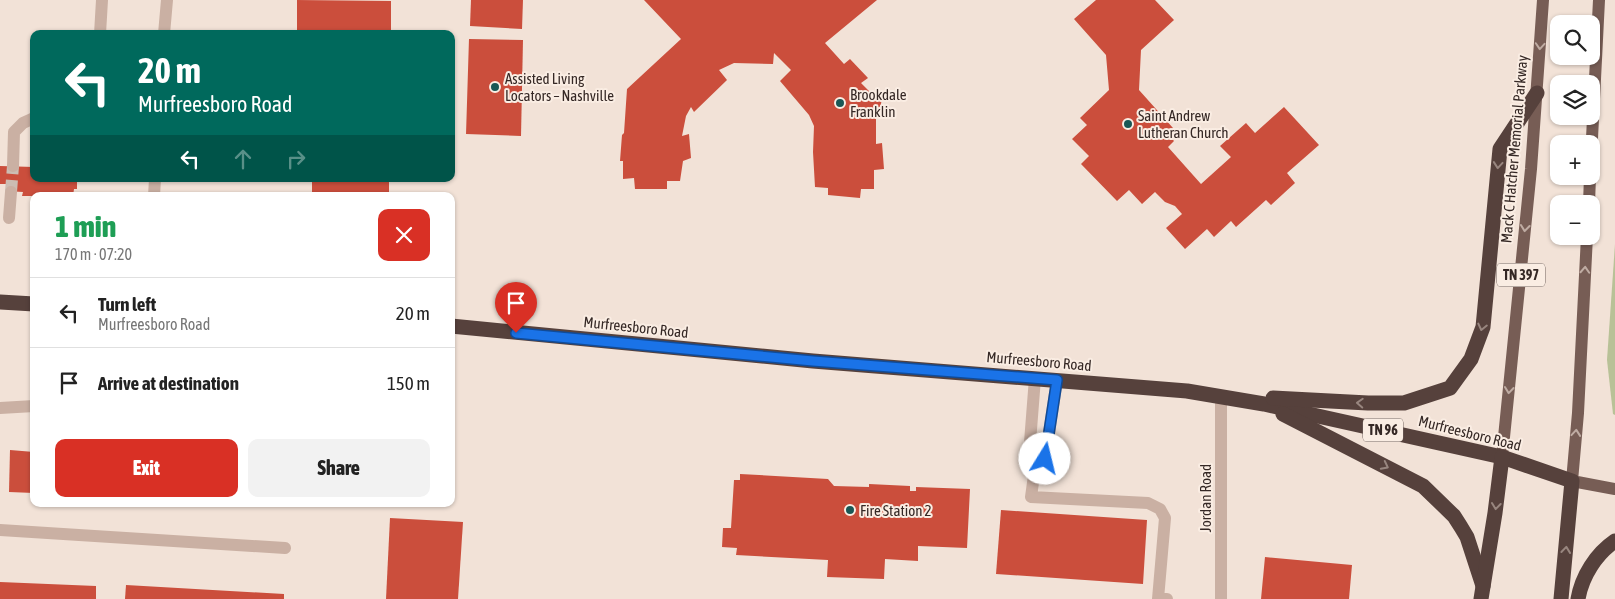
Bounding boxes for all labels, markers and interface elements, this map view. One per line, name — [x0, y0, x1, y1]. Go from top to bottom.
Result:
map controls — [1550, 15, 1600, 245]
button: search — [1550, 15, 1600, 65]
one-way arrow — [1535, 43, 1546, 51]
icon: left — [55, 50, 120, 115]
text: 20 m — [138, 50, 201, 90]
street label: Mack C Hatcher Memorial Parkway — [1497, 54, 1531, 244]
place label: Assisted Living Locators – Nashville — [505, 70, 614, 104]
button: layers — [1550, 75, 1600, 125]
marker: Assisted Living Locators – Nashville — [489, 81, 501, 93]
place label: Brookdale Franklin — [850, 86, 907, 120]
text: Murfreesboro Road — [138, 91, 292, 117]
marker: Brookdale Franklin — [834, 97, 846, 109]
place label: Saint Andrew Lutheran Church — [1138, 107, 1228, 141]
marker: Saint Andrew Lutheran Church — [1122, 118, 1134, 130]
button: + — [1550, 135, 1600, 185]
icon: left — [176, 145, 204, 173]
icon: ahead — [229, 145, 257, 173]
icon: right — [282, 145, 310, 173]
one-way arrow — [1493, 161, 1504, 169]
button: − — [1550, 195, 1600, 245]
text: 1 min — [55, 209, 116, 243]
button: close — [378, 209, 430, 261]
one-way arrow — [1520, 225, 1531, 233]
text: 170 m · 07:20 — [55, 245, 132, 263]
road number: TN 397 — [1497, 264, 1545, 286]
one-way arrow — [1580, 266, 1591, 274]
pin — [495, 282, 537, 333]
icon: arrive — [502, 289, 530, 317]
text: Turn left — [98, 293, 156, 315]
icon: left — [55, 299, 83, 327]
text: 20 m — [396, 302, 430, 324]
street label: Murfreesboro Road — [583, 313, 689, 341]
text: Murfreesboro Road — [98, 315, 210, 333]
one-way arrow — [1477, 322, 1488, 331]
street label: Murfreesboro Road — [986, 348, 1092, 374]
icon: arrive — [55, 369, 83, 397]
text: Arrive at destination — [98, 372, 239, 394]
text: 150 m — [387, 372, 430, 394]
one-way arrow — [1504, 386, 1515, 394]
one-way arrow — [1356, 397, 1364, 408]
street label: Murfreesboro Road — [1417, 412, 1523, 454]
road number: TN 96 — [1363, 418, 1403, 442]
one-way arrow — [1571, 428, 1582, 436]
position arrow — [1018, 432, 1070, 484]
button: Exit — [55, 439, 238, 497]
button: Share — [248, 439, 430, 497]
one-way arrow — [1380, 460, 1389, 470]
street label: Jordan Road — [1197, 464, 1214, 532]
place label: Fire Station 2 — [860, 502, 932, 519]
one-way arrow — [1491, 502, 1502, 510]
marker: Fire Station 2 — [844, 504, 856, 516]
one-way arrow — [1560, 546, 1571, 554]

